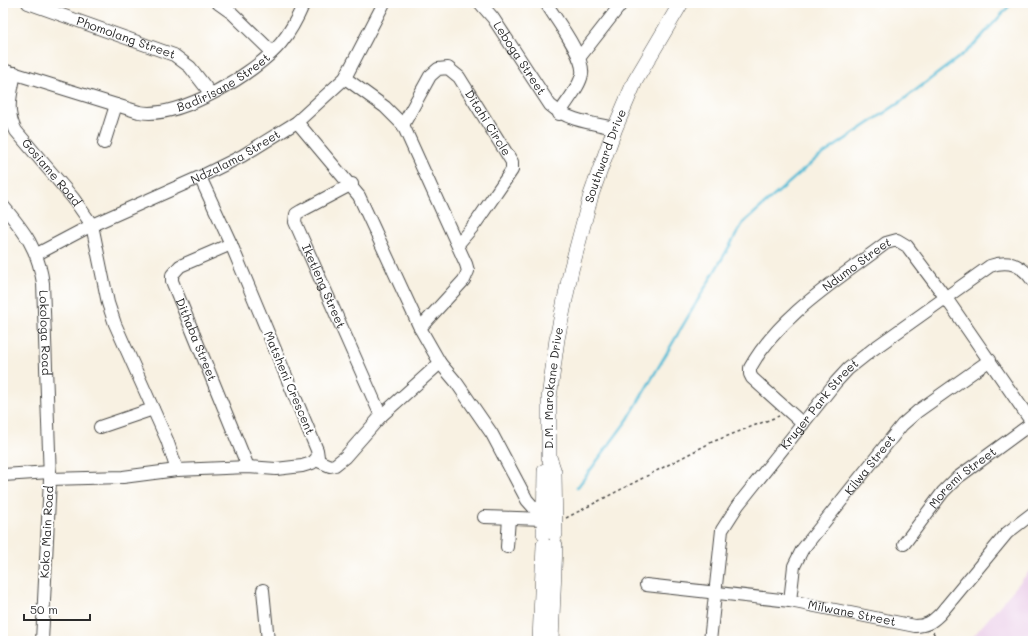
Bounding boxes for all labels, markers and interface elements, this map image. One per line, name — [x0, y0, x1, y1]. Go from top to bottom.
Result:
street label: Phomolang Street — [75, 12, 178, 62]
street label: Leboga Street — [490, 18, 550, 98]
street label: Badirisane Street — [175, 49, 273, 115]
street label: Ditahi Circle — [462, 86, 515, 158]
street label: Southward Drive — [580, 106, 629, 204]
street label: Ndzalama Street — [188, 125, 283, 187]
street label: Gosiame Road — [19, 135, 85, 209]
street label: Ndumo Street — [818, 233, 892, 294]
street label: Iketleng Street — [299, 241, 350, 331]
street label: Lokologa Road — [36, 290, 55, 376]
street label: Dithaba Street — [173, 295, 221, 383]
street label: D.M. Marokane Drive — [540, 326, 566, 449]
street label: Matsheni Crescent — [261, 328, 319, 437]
street label: Kruger Park Street — [776, 355, 861, 452]
street label: Kilwa Street — [840, 431, 898, 498]
street label: Moremi Street — [925, 443, 999, 511]
street label: Koko Main Road — [36, 485, 56, 579]
scale bar — [24, 596, 90, 622]
street label: Milwane Street — [807, 596, 897, 629]
text: 50 m — [30, 601, 58, 617]

